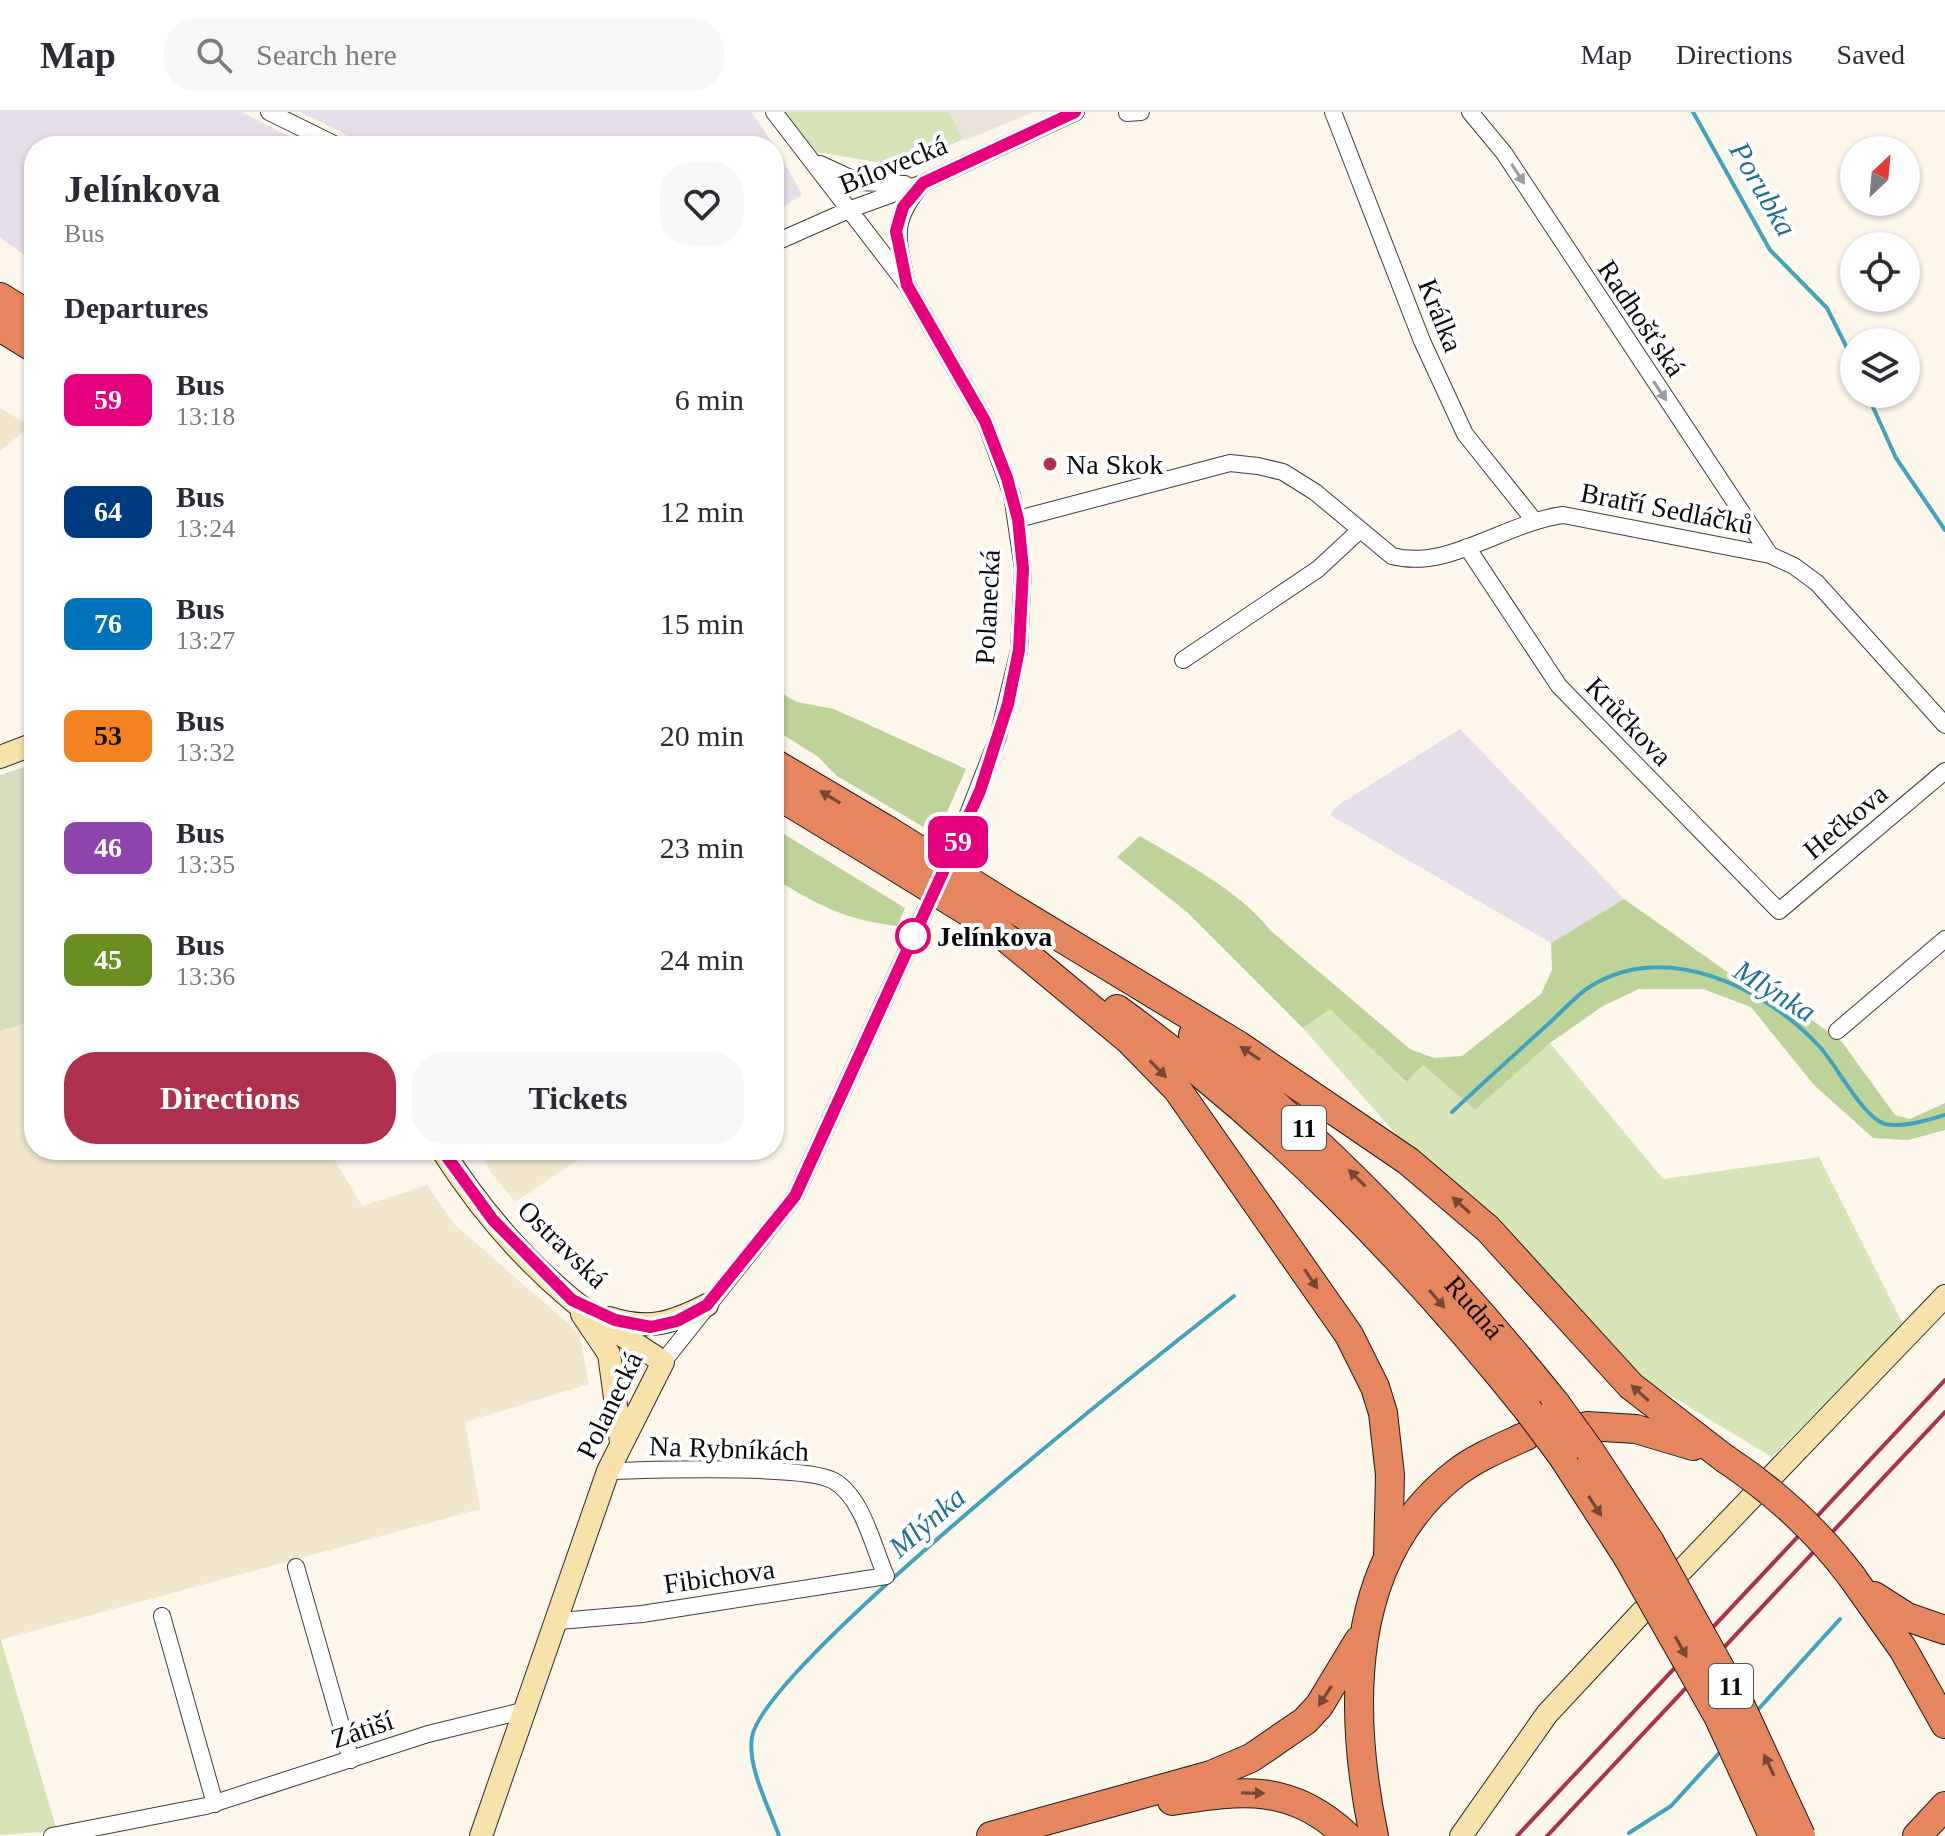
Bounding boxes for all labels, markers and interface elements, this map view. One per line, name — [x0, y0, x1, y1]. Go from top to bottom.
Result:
search box — [164, 19, 724, 91]
icon: search — [192, 33, 236, 77]
text: Map — [40, 34, 116, 76]
text: Search here — [256, 38, 397, 71]
text: Map — [1581, 39, 1632, 70]
text: Directions — [1676, 39, 1793, 70]
text: Saved — [1837, 39, 1905, 70]
street label: Bílovecká — [835, 129, 952, 200]
water label: Porubka — [1723, 135, 1804, 242]
north arrow — [1840, 136, 1920, 216]
map controls — [1840, 136, 1920, 408]
button: heart — [660, 162, 744, 246]
one-way arrow — [1510, 163, 1524, 185]
text: Jelínkova — [64, 168, 220, 210]
text: Bus — [64, 219, 104, 248]
button: locate — [1840, 232, 1920, 312]
street label: Radhošťská — [1591, 254, 1692, 383]
street label: Králka — [1412, 274, 1469, 357]
text: Departures — [64, 291, 208, 324]
button: layers — [1840, 328, 1920, 408]
text: Bus — [176, 368, 224, 401]
one-way arrow — [1652, 381, 1667, 402]
text: 6 min — [675, 383, 744, 416]
text: 59 — [94, 384, 122, 415]
text: 13:18 — [176, 402, 235, 431]
place label: Na Skok — [1066, 449, 1163, 480]
marker: Na Skok — [1041, 455, 1059, 473]
street label: Bratří Sedláčků — [1578, 477, 1756, 540]
text: Bus — [176, 480, 224, 513]
text: 12 min — [660, 495, 744, 528]
text: 64 — [94, 496, 122, 527]
text: 13:24 — [176, 514, 235, 543]
street label: Polanecká — [969, 548, 1006, 665]
text: Bus — [176, 592, 224, 625]
text: 15 min — [660, 607, 744, 640]
text: 76 — [94, 608, 122, 639]
text: 13:27 — [176, 626, 235, 655]
street label: Krůčkova — [1579, 671, 1679, 772]
text: Bus — [176, 704, 224, 737]
text: 20 min — [660, 719, 744, 752]
text: 53 — [94, 720, 122, 751]
text: 13:32 — [176, 738, 235, 767]
street label: Hečkova — [1797, 777, 1894, 865]
one-way arrow — [819, 790, 841, 804]
text: Bus — [176, 816, 224, 849]
line badge: 59 — [922, 816, 994, 868]
text: 59 — [944, 826, 972, 857]
text: 23 min — [660, 831, 744, 864]
text: 46 — [94, 832, 122, 863]
text: 13:35 — [176, 850, 235, 879]
marker: Jelínkova — [896, 919, 930, 953]
place label: Jelínkova — [937, 921, 1052, 952]
text: Bus — [176, 928, 224, 961]
text: 24 min — [660, 943, 744, 976]
text: 45 — [94, 944, 122, 975]
water label: Mlýnka — [1728, 952, 1822, 1028]
text: 13:36 — [176, 962, 235, 991]
one-way arrow — [1240, 1046, 1261, 1061]
button: Directions — [64, 1052, 396, 1144]
button: Tickets — [412, 1052, 744, 1144]
one-way arrow — [1149, 1059, 1167, 1078]
road number: 11 — [1282, 1106, 1326, 1150]
one-way arrow — [1348, 1169, 1367, 1187]
street label: Ostravská — [512, 1194, 614, 1295]
one-way arrow — [1452, 1196, 1471, 1214]
one-way arrow — [1303, 1268, 1318, 1290]
street label: Rudná — [1439, 1269, 1510, 1345]
one-way arrow — [1428, 1289, 1445, 1309]
street label: Polanecká — [570, 1346, 649, 1464]
one-way arrow — [1631, 1385, 1651, 1402]
street label: Na Rybníkách — [649, 1430, 809, 1467]
water label: Mlýnka — [881, 1480, 971, 1564]
one-way arrow — [1588, 1495, 1602, 1517]
street label: Fibichova — [661, 1553, 777, 1600]
one-way arrow — [1674, 1636, 1688, 1659]
road number: 11 — [1709, 1664, 1753, 1708]
one-way arrow — [1317, 1686, 1332, 1707]
street label: Zátiší — [327, 1704, 398, 1755]
one-way arrow — [1762, 1753, 1775, 1777]
one-way arrow — [1241, 1787, 1266, 1799]

